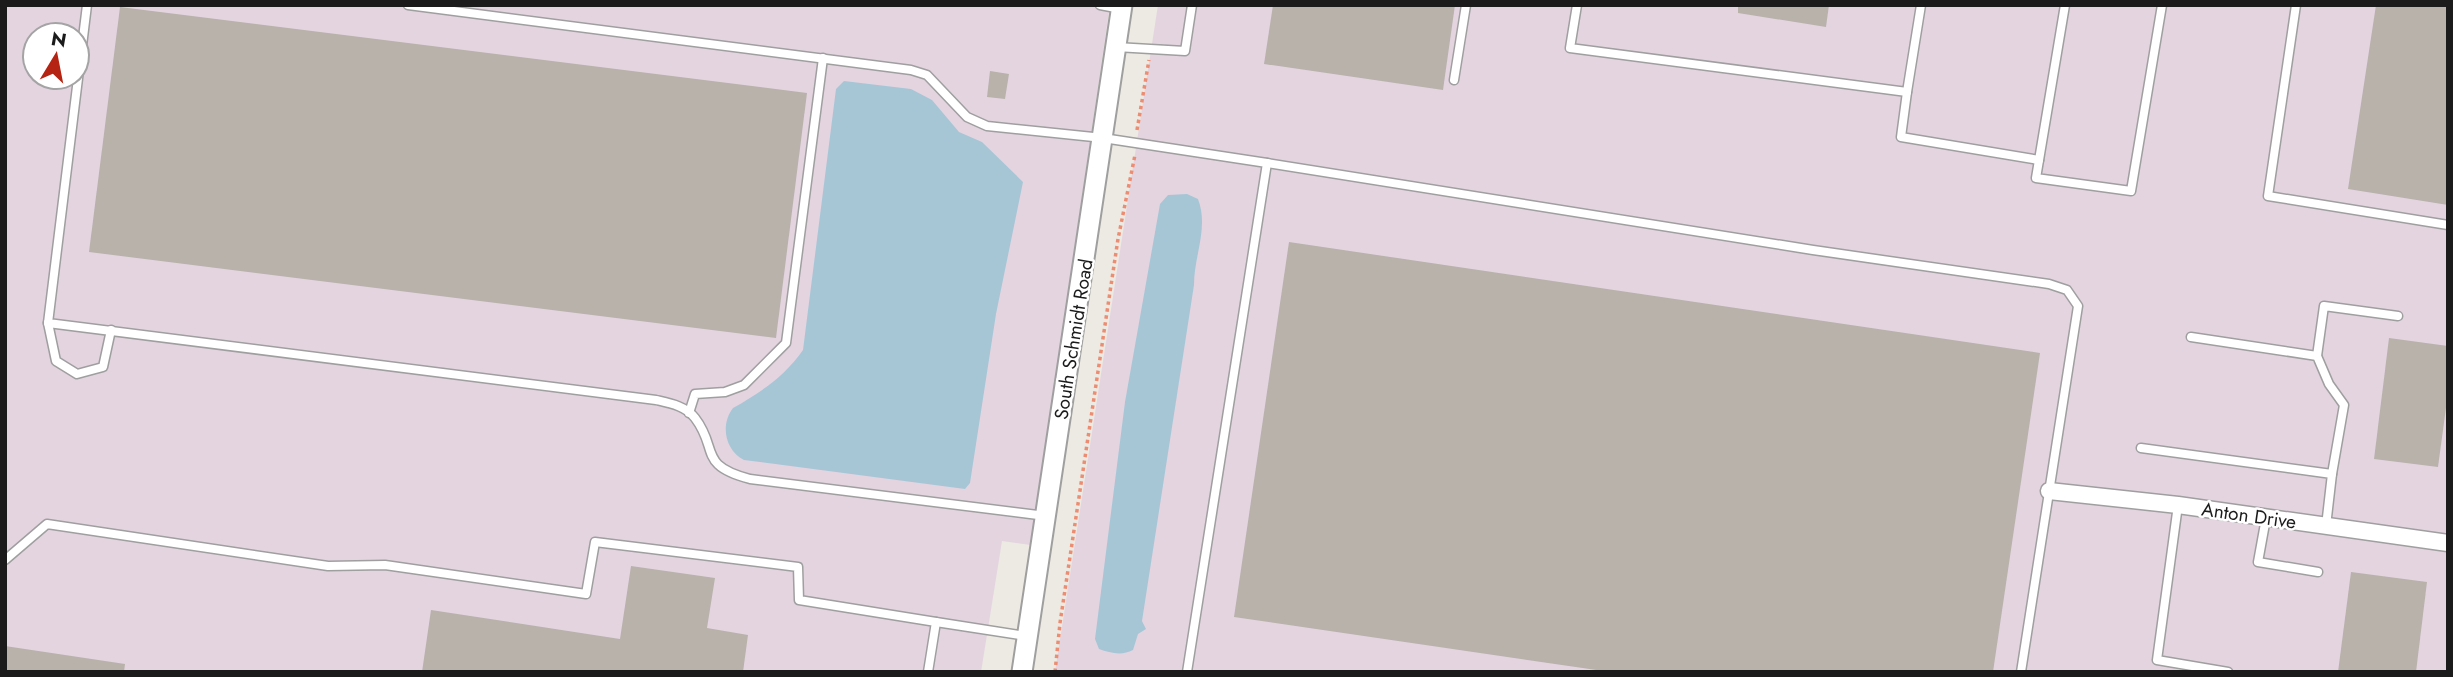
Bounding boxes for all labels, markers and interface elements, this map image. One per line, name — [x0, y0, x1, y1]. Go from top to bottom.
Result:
north arrow — [21, 21, 91, 91]
text: N — [49, 25, 69, 54]
street label: South Schmidt Road — [1047, 257, 1100, 421]
street label: Anton Drive — [2200, 495, 2298, 536]

